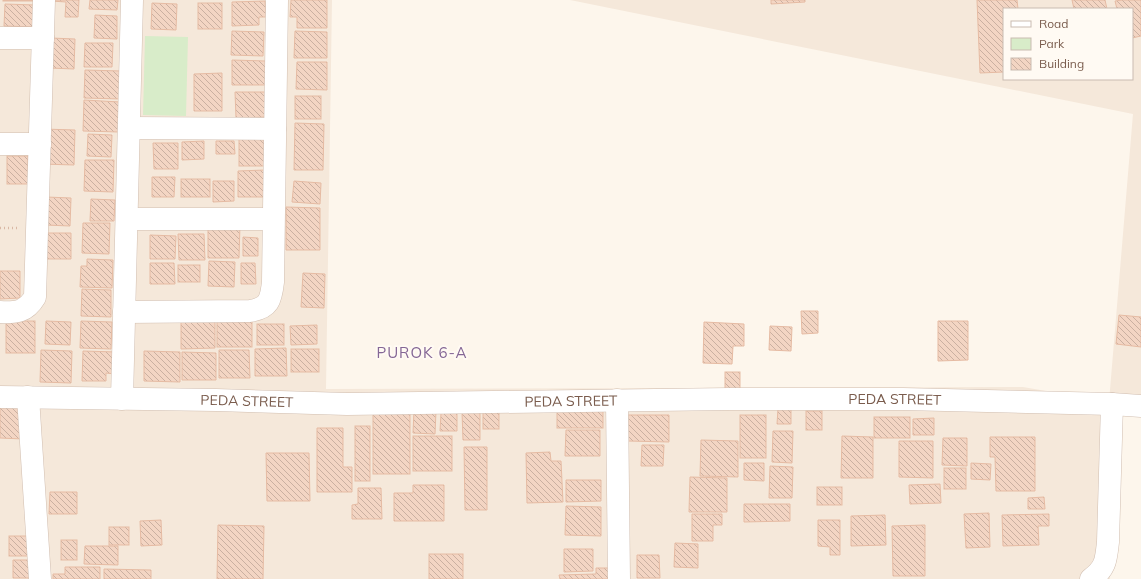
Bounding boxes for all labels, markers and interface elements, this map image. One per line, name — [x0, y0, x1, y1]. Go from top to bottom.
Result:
legend — [1003, 8, 1133, 80]
text: Road — [1039, 16, 1068, 31]
text: Park — [1039, 36, 1065, 51]
text: Building — [1039, 56, 1084, 71]
district label: PUROK 6-A — [376, 343, 468, 362]
street label: PEDA STREET — [848, 390, 942, 409]
street label: PEDA STREET — [200, 391, 294, 411]
street label: PEDA STREET — [524, 391, 618, 411]

